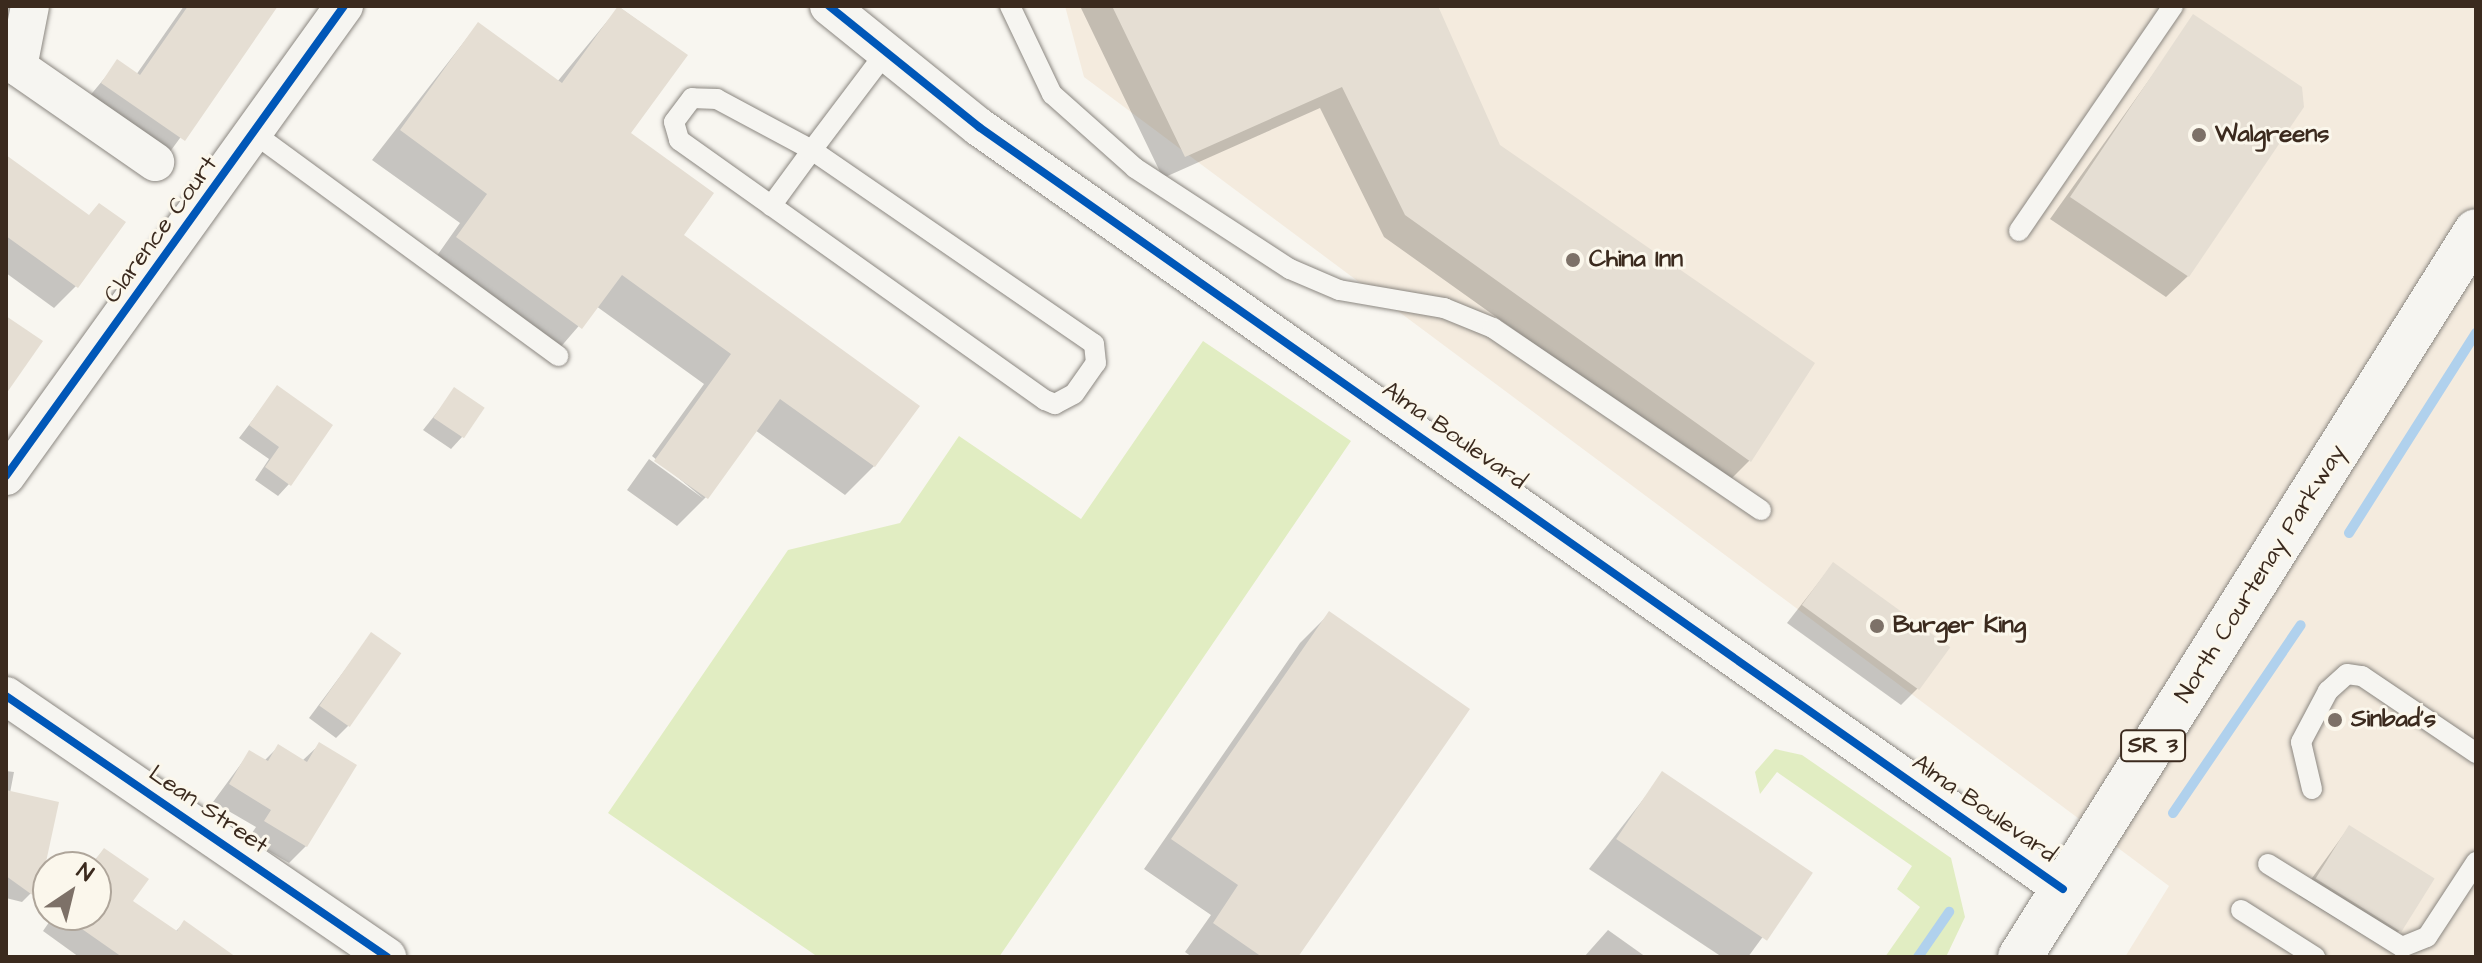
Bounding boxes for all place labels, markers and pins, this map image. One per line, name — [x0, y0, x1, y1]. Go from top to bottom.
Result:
place label: Walgreens — [2215, 121, 2329, 149]
marker: Walgreens — [2190, 126, 2208, 144]
place label: China Inn — [1589, 246, 1683, 274]
marker: China Inn — [1564, 251, 1582, 269]
place label: Burger King — [1893, 612, 2026, 640]
marker: Burger King — [1868, 617, 1886, 635]
place label: Sinbad's — [2351, 706, 2436, 734]
marker: Sinbad's — [2326, 711, 2344, 729]

